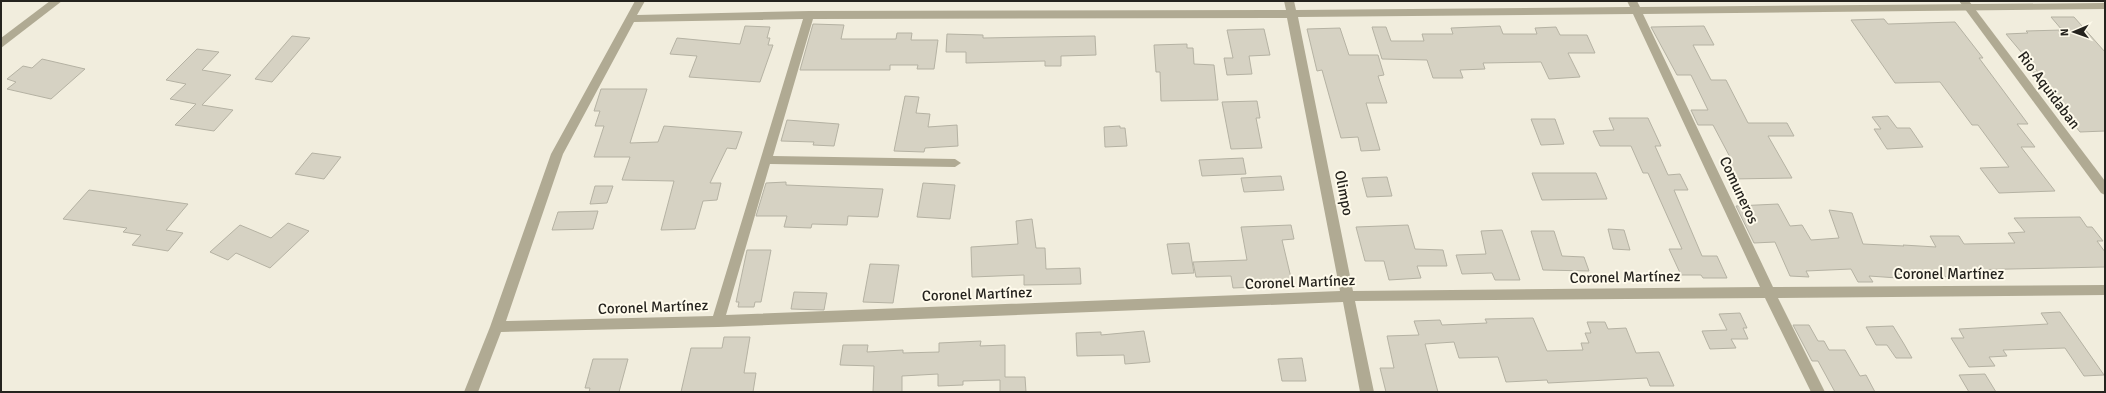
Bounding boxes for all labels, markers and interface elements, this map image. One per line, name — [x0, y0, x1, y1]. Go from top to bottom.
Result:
north arrow — [2054, 12, 2094, 52]
text: N — [2058, 28, 2071, 36]
street label: Rio Aquidaban — [2014, 48, 2084, 132]
street label: Comuneros — [1716, 153, 1763, 227]
street label: Olimpo — [1331, 169, 1357, 217]
street label: Coronel Martínez — [1894, 265, 2005, 283]
street label: Coronel Martínez — [1570, 267, 1681, 287]
street label: Coronel Martínez — [1244, 271, 1356, 293]
street label: Coronel Martínez — [921, 283, 1033, 305]
street label: Coronel Martínez — [597, 296, 709, 318]

